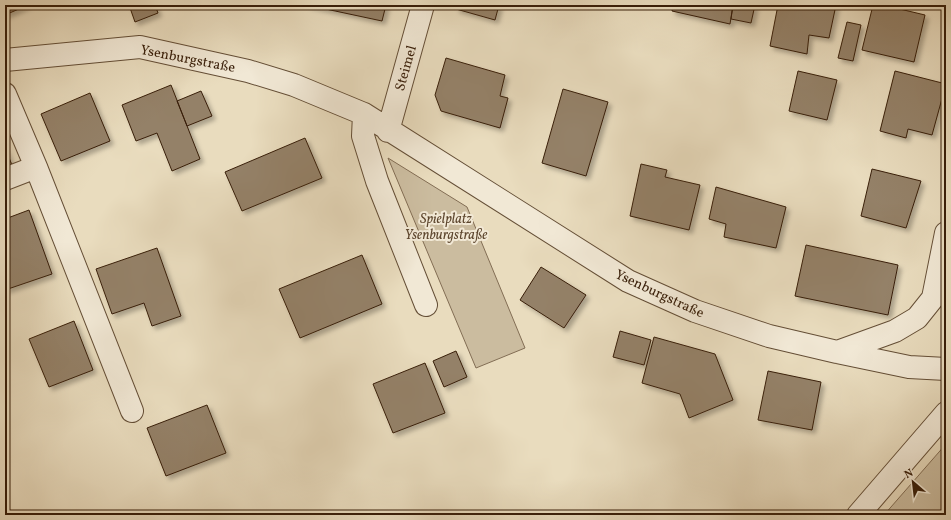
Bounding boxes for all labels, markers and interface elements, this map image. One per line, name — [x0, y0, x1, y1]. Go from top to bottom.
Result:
street label: Ysenburgstraße — [139, 41, 237, 78]
street label: Steimel — [391, 43, 422, 93]
park label: Spielplatz Ysenburgstraße — [405, 210, 487, 245]
street label: Ysenburgstraße — [612, 265, 707, 323]
north arrow — [893, 462, 933, 502]
text: N — [902, 466, 916, 483]

